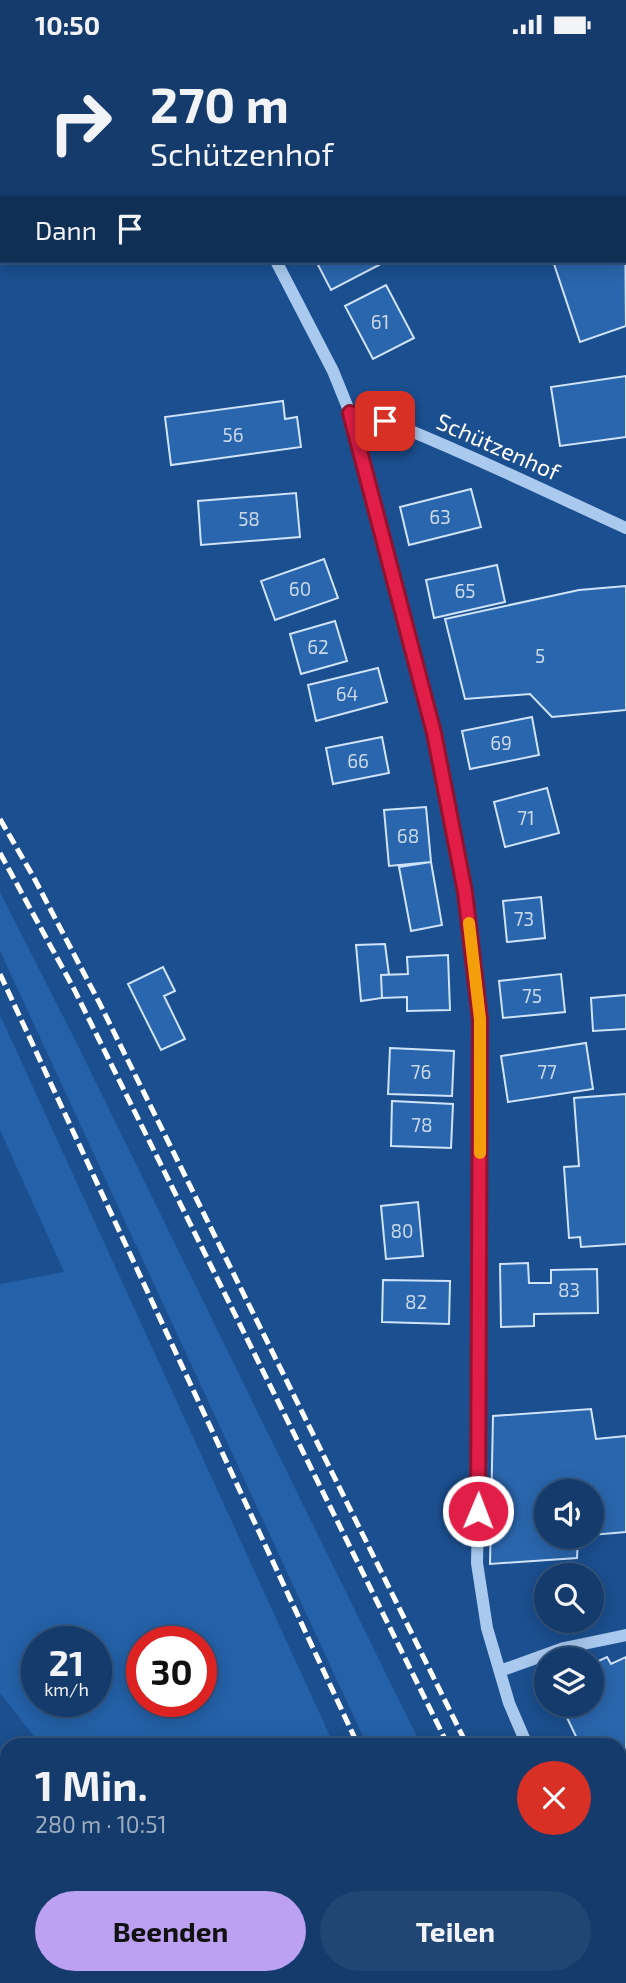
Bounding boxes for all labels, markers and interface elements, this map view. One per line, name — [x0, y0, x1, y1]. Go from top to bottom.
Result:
text: 10:50 — [35, 9, 100, 40]
text: 270 m — [150, 74, 289, 133]
icon: right — [35, 77, 126, 168]
text: Schützenhof — [150, 134, 334, 172]
icon: arrive — [111, 210, 149, 248]
text: Dann — [35, 214, 97, 245]
house number: 61 — [371, 310, 389, 333]
pin — [355, 391, 415, 451]
icon: arrive — [366, 402, 404, 440]
street label: Schützenhof — [432, 406, 566, 486]
house number: 56 — [222, 423, 244, 446]
house number: 63 — [429, 505, 451, 528]
house number: 58 — [238, 507, 260, 530]
house number: 60 — [289, 577, 311, 600]
house number: 65 — [454, 579, 476, 602]
house number: 62 — [307, 635, 329, 658]
house number: 5 — [535, 644, 545, 667]
house number: 64 — [336, 682, 358, 705]
house number: 69 — [490, 731, 512, 754]
house number: 66 — [347, 749, 369, 772]
house number: 71 — [517, 806, 535, 829]
house number: 68 — [397, 824, 419, 847]
house number: 73 — [514, 907, 534, 930]
house number: 75 — [522, 984, 542, 1007]
house number: 76 — [411, 1060, 431, 1083]
house number: 77 — [537, 1060, 557, 1083]
house number: 78 — [411, 1113, 433, 1136]
house number: 80 — [391, 1219, 414, 1242]
house number: 83 — [558, 1278, 580, 1301]
house number: 82 — [405, 1290, 427, 1313]
position arrow — [441, 1474, 515, 1548]
map controls — [534, 1479, 604, 1717]
button: sound — [534, 1479, 604, 1549]
button: search — [534, 1563, 604, 1633]
speed limit sign: 30 — [126, 1626, 217, 1717]
text: 21 — [49, 1641, 84, 1683]
button: layers — [534, 1647, 604, 1717]
text: km/h — [44, 1678, 89, 1700]
text: 1 Min. — [35, 1759, 148, 1809]
button: close — [517, 1761, 591, 1835]
text: 280 m · 10:51 — [35, 1810, 167, 1838]
button: Beenden — [35, 1891, 306, 1971]
button: Teilen — [320, 1891, 591, 1971]

